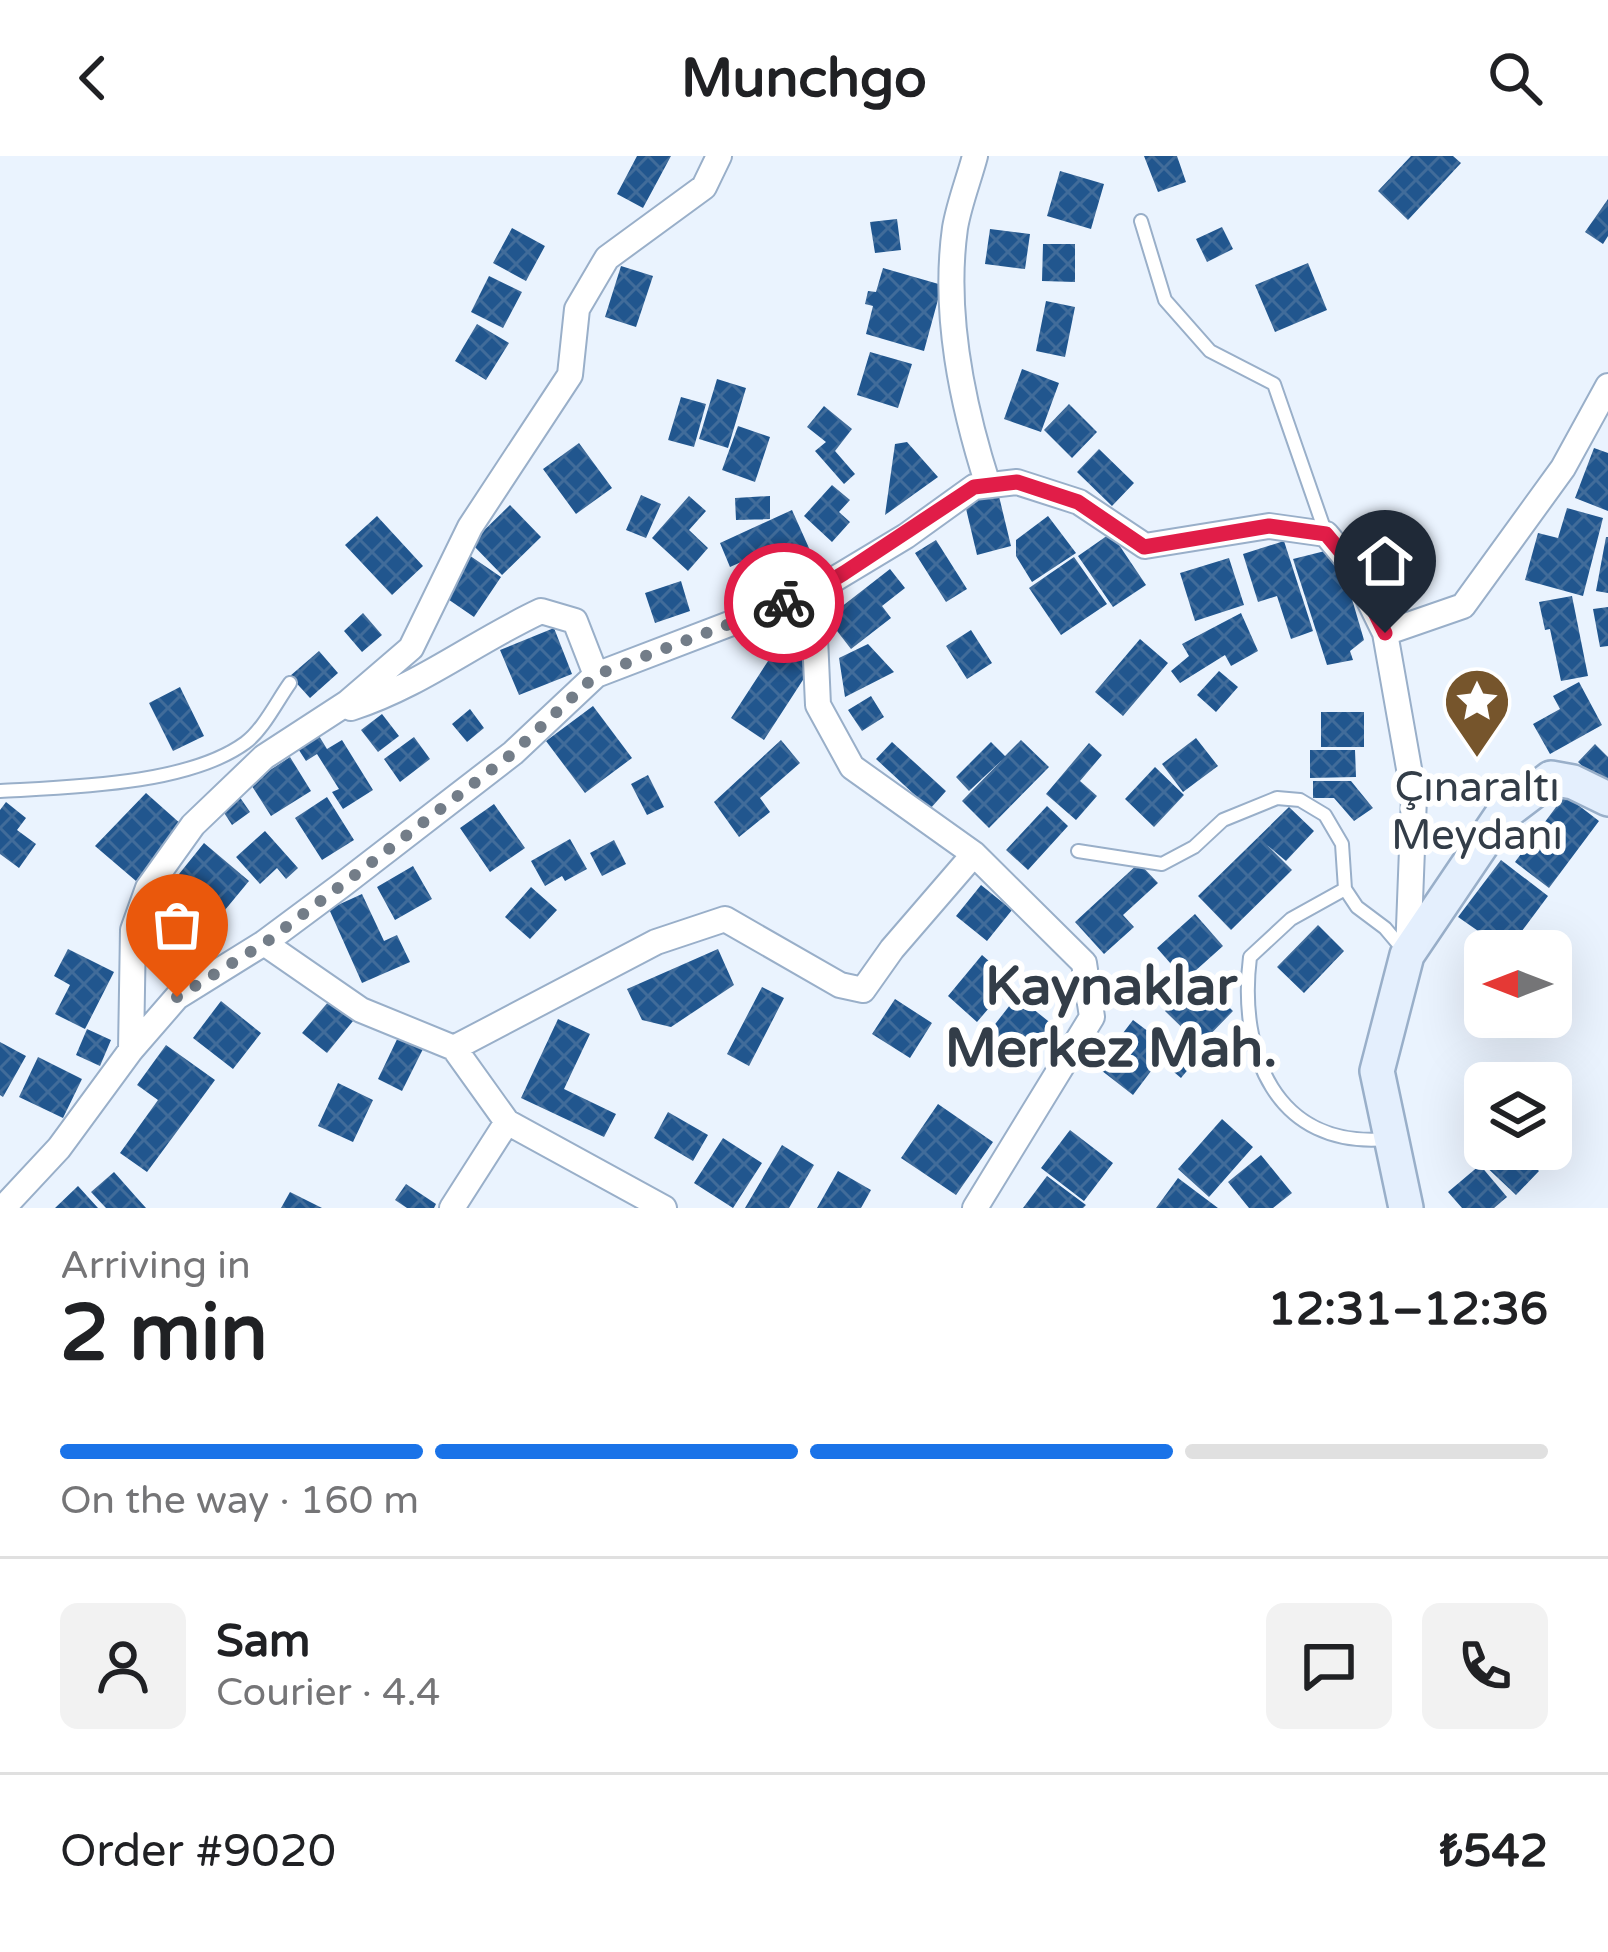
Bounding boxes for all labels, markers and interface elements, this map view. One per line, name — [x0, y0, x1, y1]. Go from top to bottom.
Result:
icon: back — [60, 45, 126, 111]
icon: search — [1482, 45, 1548, 111]
text: Munchgo — [681, 46, 927, 111]
pin — [1334, 510, 1436, 633]
icon: home — [1352, 528, 1418, 594]
courier — [724, 543, 844, 663]
icon: bike — [751, 570, 817, 636]
place icon: Çınaraltı Meydanı — [1442, 666, 1512, 760]
place label: Çınaraltı Meydanı — [1391, 762, 1563, 861]
pin — [126, 874, 228, 997]
icon: bag — [144, 892, 210, 958]
north arrow — [1464, 930, 1572, 1038]
map controls — [1464, 930, 1572, 1170]
district label: Kaynaklar Merkez Mah. — [945, 954, 1277, 1081]
button: layers — [1464, 1062, 1572, 1170]
text: Arriving in — [60, 1242, 251, 1289]
text: 12:31–12:36 — [1268, 1283, 1548, 1337]
text: 2 min — [60, 1287, 268, 1381]
text: On the way · 160 m — [60, 1477, 419, 1524]
button: person — [60, 1603, 186, 1729]
button: chat — [1266, 1603, 1392, 1729]
button: phone — [1422, 1603, 1548, 1729]
text: Sam — [216, 1615, 310, 1669]
text: Courier · 4.4 — [216, 1669, 440, 1716]
text: Order #9020 — [60, 1825, 336, 1879]
text: ₺542 — [1439, 1825, 1548, 1879]

